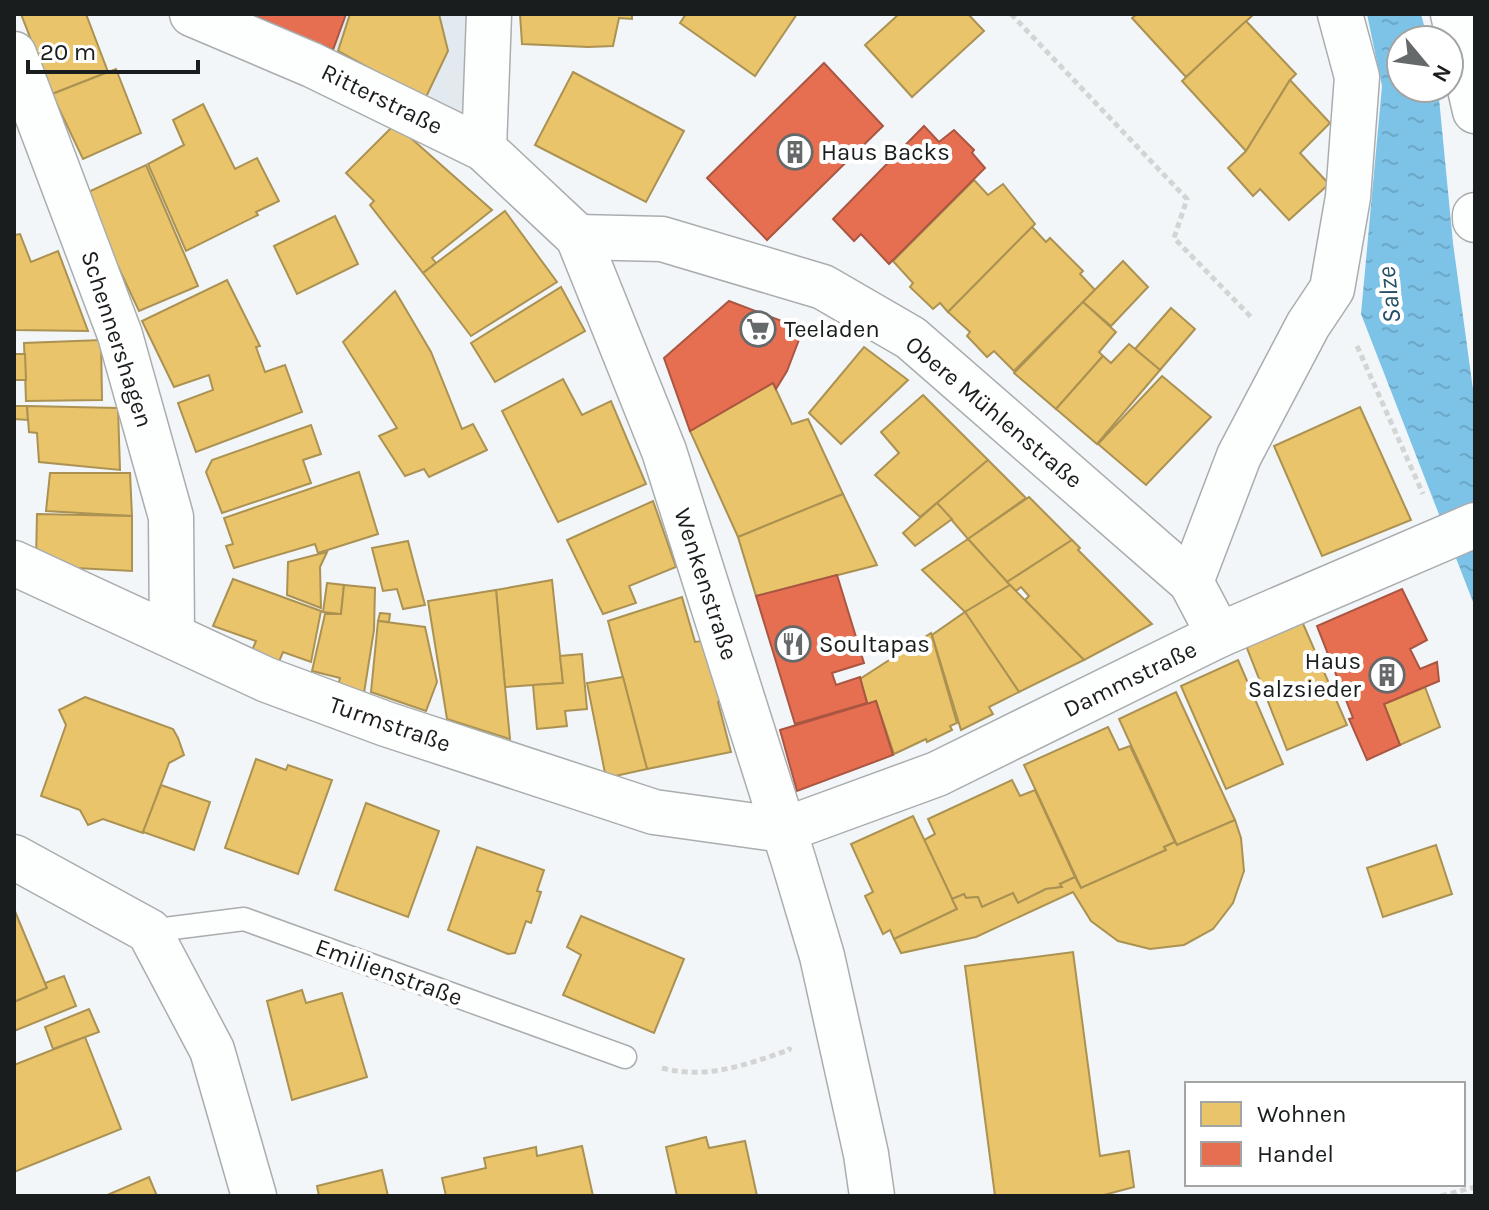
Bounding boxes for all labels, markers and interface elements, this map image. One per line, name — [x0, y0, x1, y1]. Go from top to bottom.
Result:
scale bar — [28, 24, 198, 74]
north arrow — [1385, 24, 1465, 104]
text: 20 m — [40, 38, 96, 66]
street label: Ritterstraße — [317, 58, 447, 140]
text: N — [1426, 60, 1457, 86]
building icon: Haus Backs — [776, 133, 814, 171]
place label: Haus Backs — [821, 138, 950, 166]
street label: Schennershagen — [75, 247, 159, 431]
water label: Salze — [1371, 265, 1407, 325]
supermarket icon: Teeladen — [739, 310, 777, 348]
place label: Teeladen — [784, 315, 880, 343]
street label: Obere Mühlenstraße — [900, 330, 1088, 494]
street label: Wenkenstraße — [668, 504, 744, 664]
restaurant icon: Soultapas — [774, 625, 812, 663]
place label: Soultapas — [819, 630, 930, 658]
street label: Dammstraße — [1059, 635, 1201, 723]
place label: Haus Salzsieder — [1248, 647, 1361, 703]
building icon: Haus Salzsieder — [1368, 656, 1406, 694]
street label: Turmstraße — [326, 690, 454, 758]
street label: Emilienstraße — [312, 932, 466, 1012]
legend — [1185, 1082, 1465, 1186]
text: Wohnen — [1257, 1100, 1347, 1128]
text: Handel — [1257, 1140, 1334, 1168]

